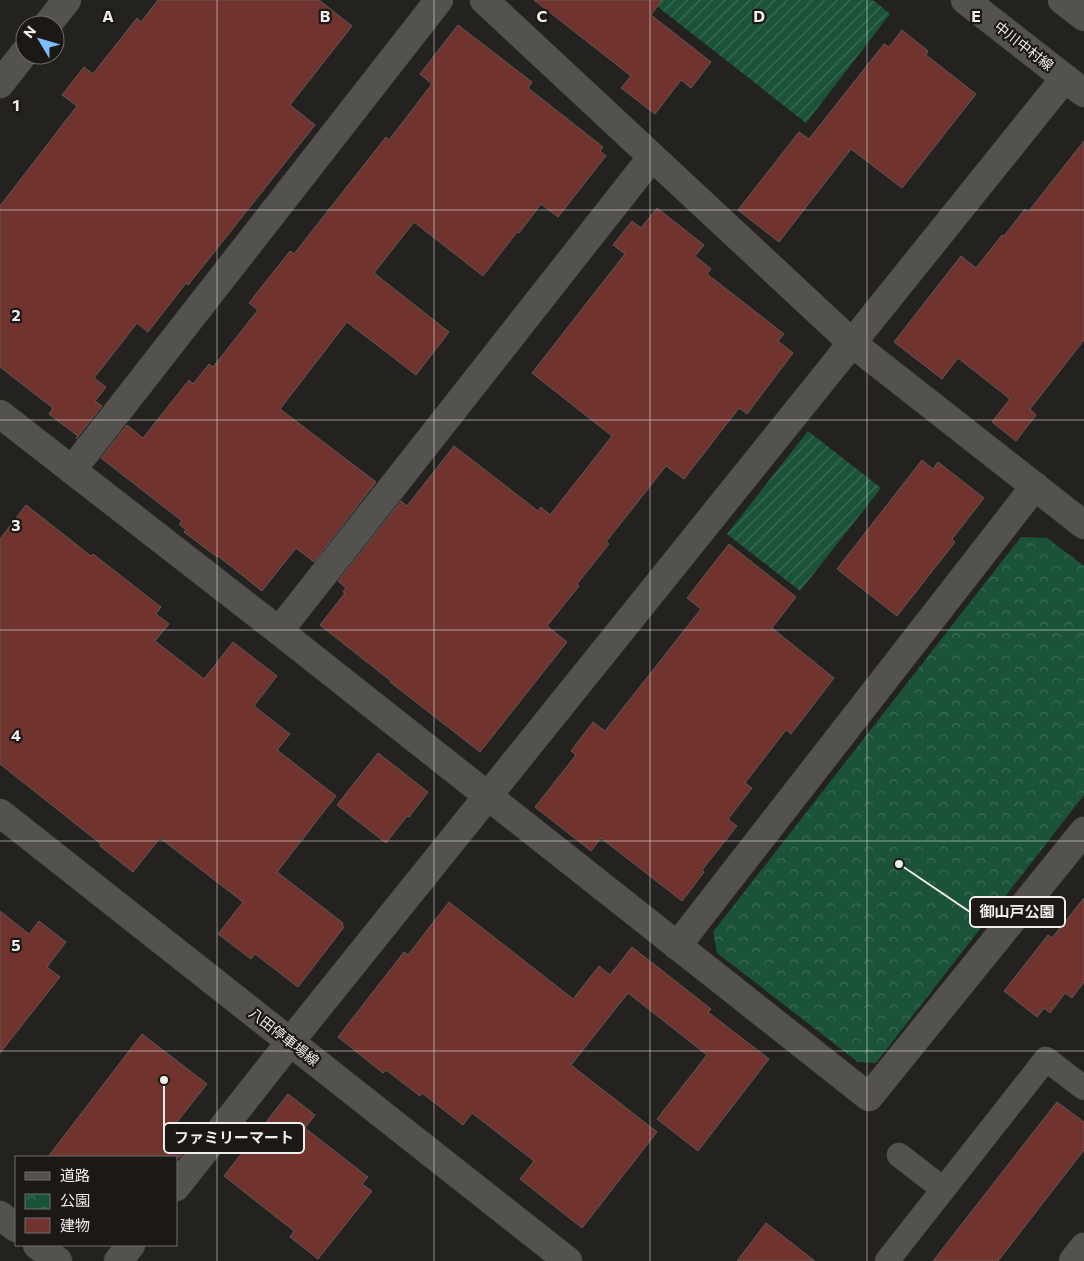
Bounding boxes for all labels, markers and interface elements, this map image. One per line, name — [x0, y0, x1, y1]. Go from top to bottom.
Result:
text: A — [102, 6, 114, 25]
text: B — [320, 6, 331, 25]
text: C — [537, 6, 548, 25]
text: D — [753, 6, 765, 25]
text: E — [971, 6, 981, 25]
north arrow — [15, 15, 65, 65]
street label: 中川中村線 — [991, 17, 1057, 74]
text: N — [19, 22, 39, 41]
text: 1 — [12, 95, 20, 114]
text: 2 — [11, 305, 21, 324]
text: 3 — [11, 515, 21, 534]
text: 4 — [11, 725, 21, 744]
callout: 御山戸公園 — [970, 897, 1065, 927]
text: 御山戸公園 — [979, 902, 1055, 920]
text: 5 — [11, 935, 21, 954]
street label: 八田停車場線 — [246, 1004, 323, 1069]
callout: ファミリーマート — [164, 1123, 304, 1153]
text: ファミリーマート — [174, 1128, 294, 1146]
legend — [15, 1156, 178, 1246]
text: 道路 — [60, 1166, 90, 1184]
text: 公園 — [60, 1191, 90, 1209]
text: 建物 — [60, 1216, 90, 1234]

